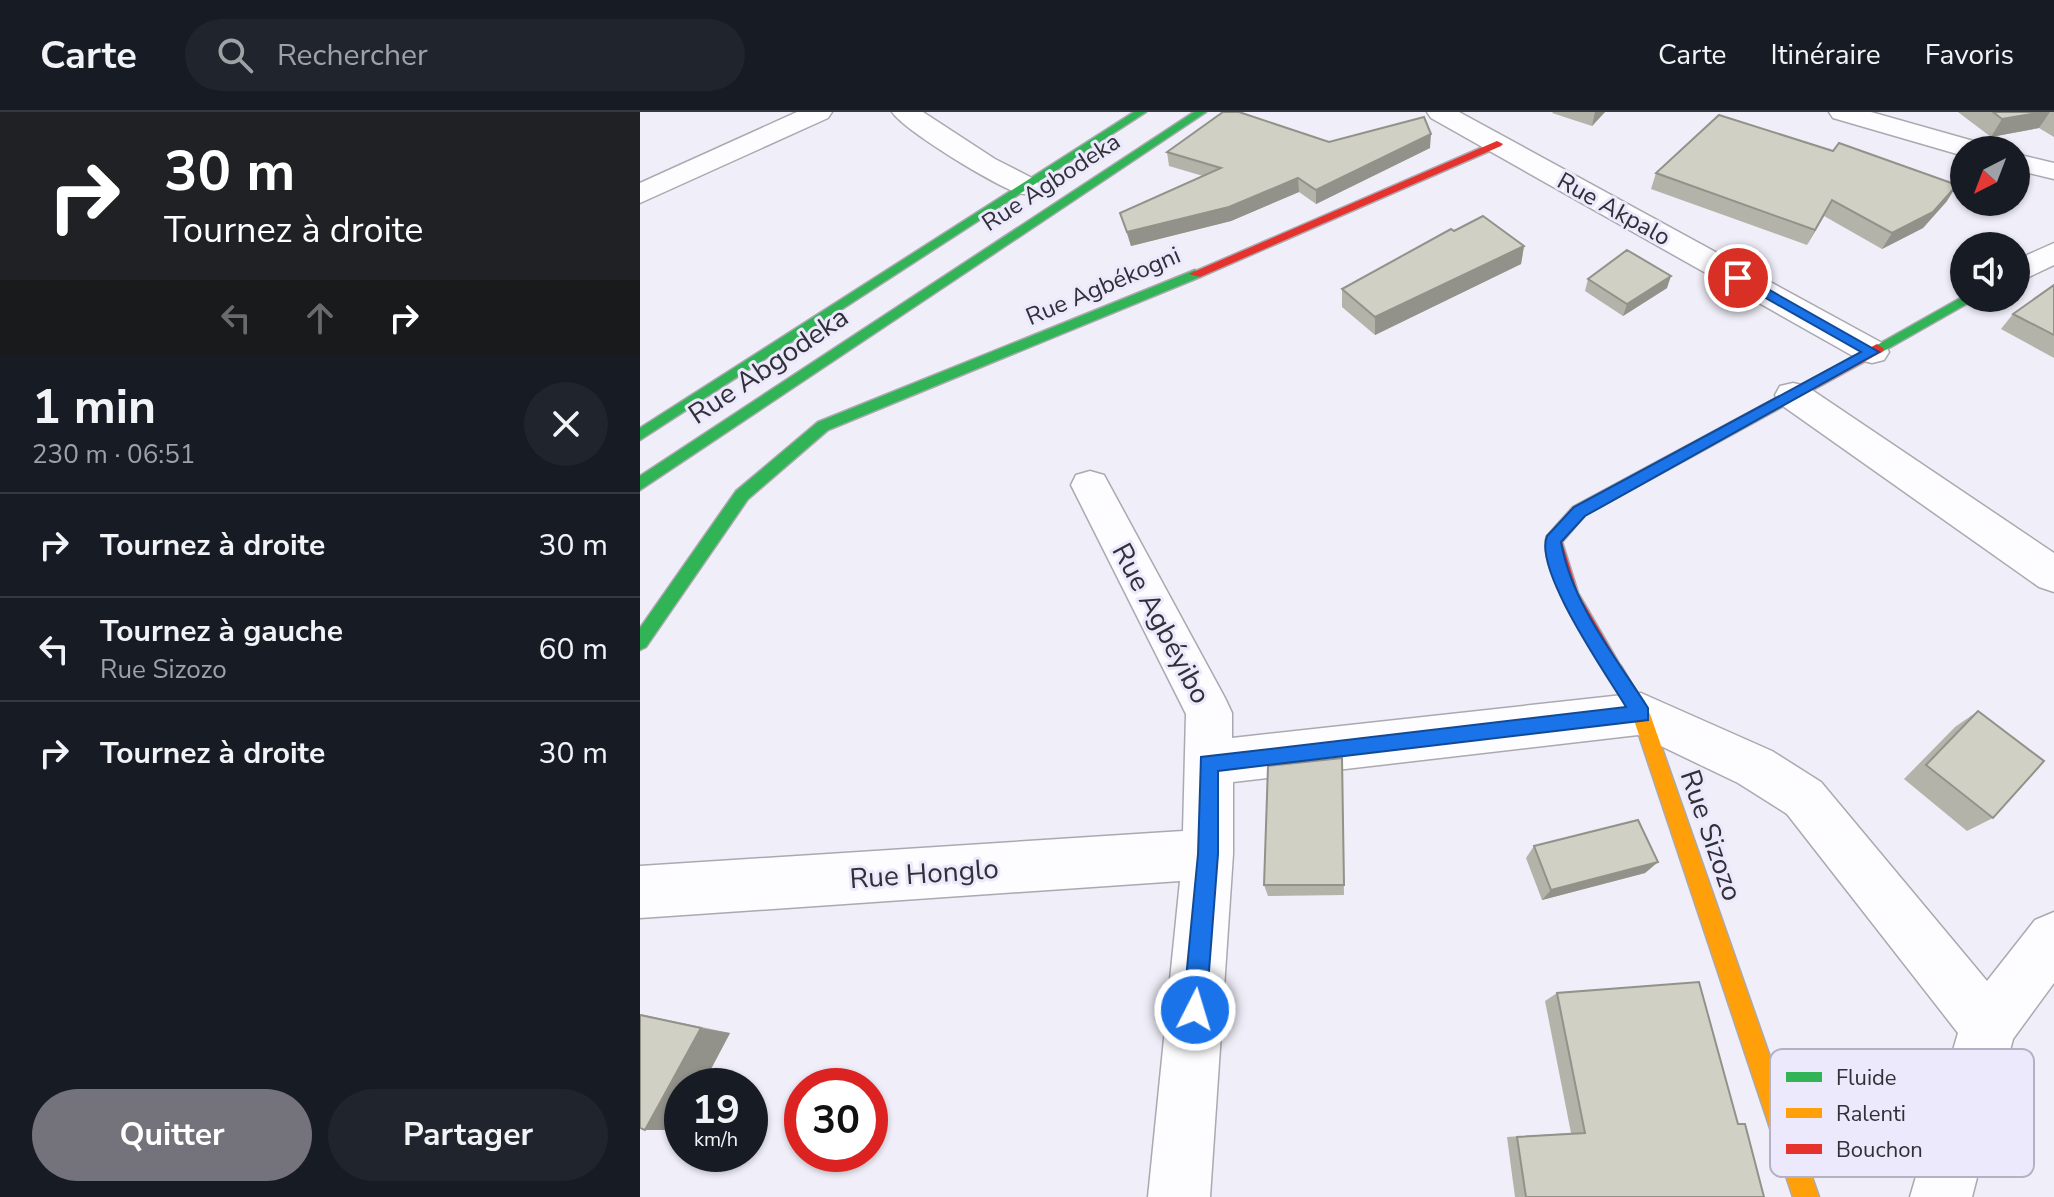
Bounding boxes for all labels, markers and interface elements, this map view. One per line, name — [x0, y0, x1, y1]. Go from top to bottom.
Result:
search box — [185, 19, 745, 91]
text: Carte — [40, 30, 137, 81]
icon: search — [213, 33, 257, 77]
text: Rechercher — [277, 35, 428, 76]
text: Carte — [1658, 36, 1727, 74]
text: Itinéraire — [1771, 36, 1881, 74]
text: Favoris — [1925, 36, 2014, 74]
street label: Rue Agbodeka — [976, 125, 1126, 239]
text: 30 m — [164, 133, 295, 210]
north arrow — [1950, 136, 2030, 216]
map controls — [1950, 136, 2030, 312]
icon: right — [32, 144, 136, 248]
street label: Rue Akpalo — [1552, 165, 1676, 253]
text: Tournez à droite — [164, 206, 423, 255]
button: sound — [1950, 232, 2030, 312]
street label: Rue Agbékogni — [1021, 239, 1185, 333]
pin — [1704, 244, 1772, 312]
icon: arrive — [1716, 256, 1760, 300]
icon: left — [214, 296, 258, 340]
icon: ahead — [298, 296, 342, 340]
icon: right — [382, 296, 426, 340]
street label: Rue Abgodeka — [681, 298, 856, 433]
text: 1 min — [32, 374, 156, 440]
button: close — [524, 382, 608, 466]
text: 230 m · 06:51 — [32, 437, 195, 472]
icon: right — [32, 523, 76, 567]
text: Tournez à droite — [100, 525, 325, 566]
text: 30 m — [539, 525, 608, 566]
street label: Rue Agbéyibo — [1103, 536, 1219, 711]
text: Tournez à gauche — [100, 611, 343, 652]
icon: left — [32, 627, 76, 671]
text: 60 m — [539, 629, 608, 670]
text: Rue Sizozo — [100, 652, 227, 687]
icon: right — [32, 731, 76, 775]
text: Tournez à droite — [100, 733, 325, 774]
text: 30 m — [539, 733, 608, 774]
street label: Rue Sizozo — [1671, 765, 1751, 906]
street label: Rue Honglo — [848, 850, 1000, 898]
position arrow — [1153, 968, 1237, 1052]
legend — [1770, 1049, 2034, 1177]
text: Fluide — [1836, 1063, 1897, 1093]
speed limit sign: 30 — [784, 1068, 888, 1172]
text: 19 — [692, 1083, 740, 1137]
button: Quitter — [32, 1089, 312, 1181]
button: Partager — [328, 1089, 608, 1181]
text: Ralenti — [1836, 1099, 1906, 1129]
text: km/h — [694, 1126, 738, 1153]
text: Bouchon — [1836, 1135, 1923, 1165]

